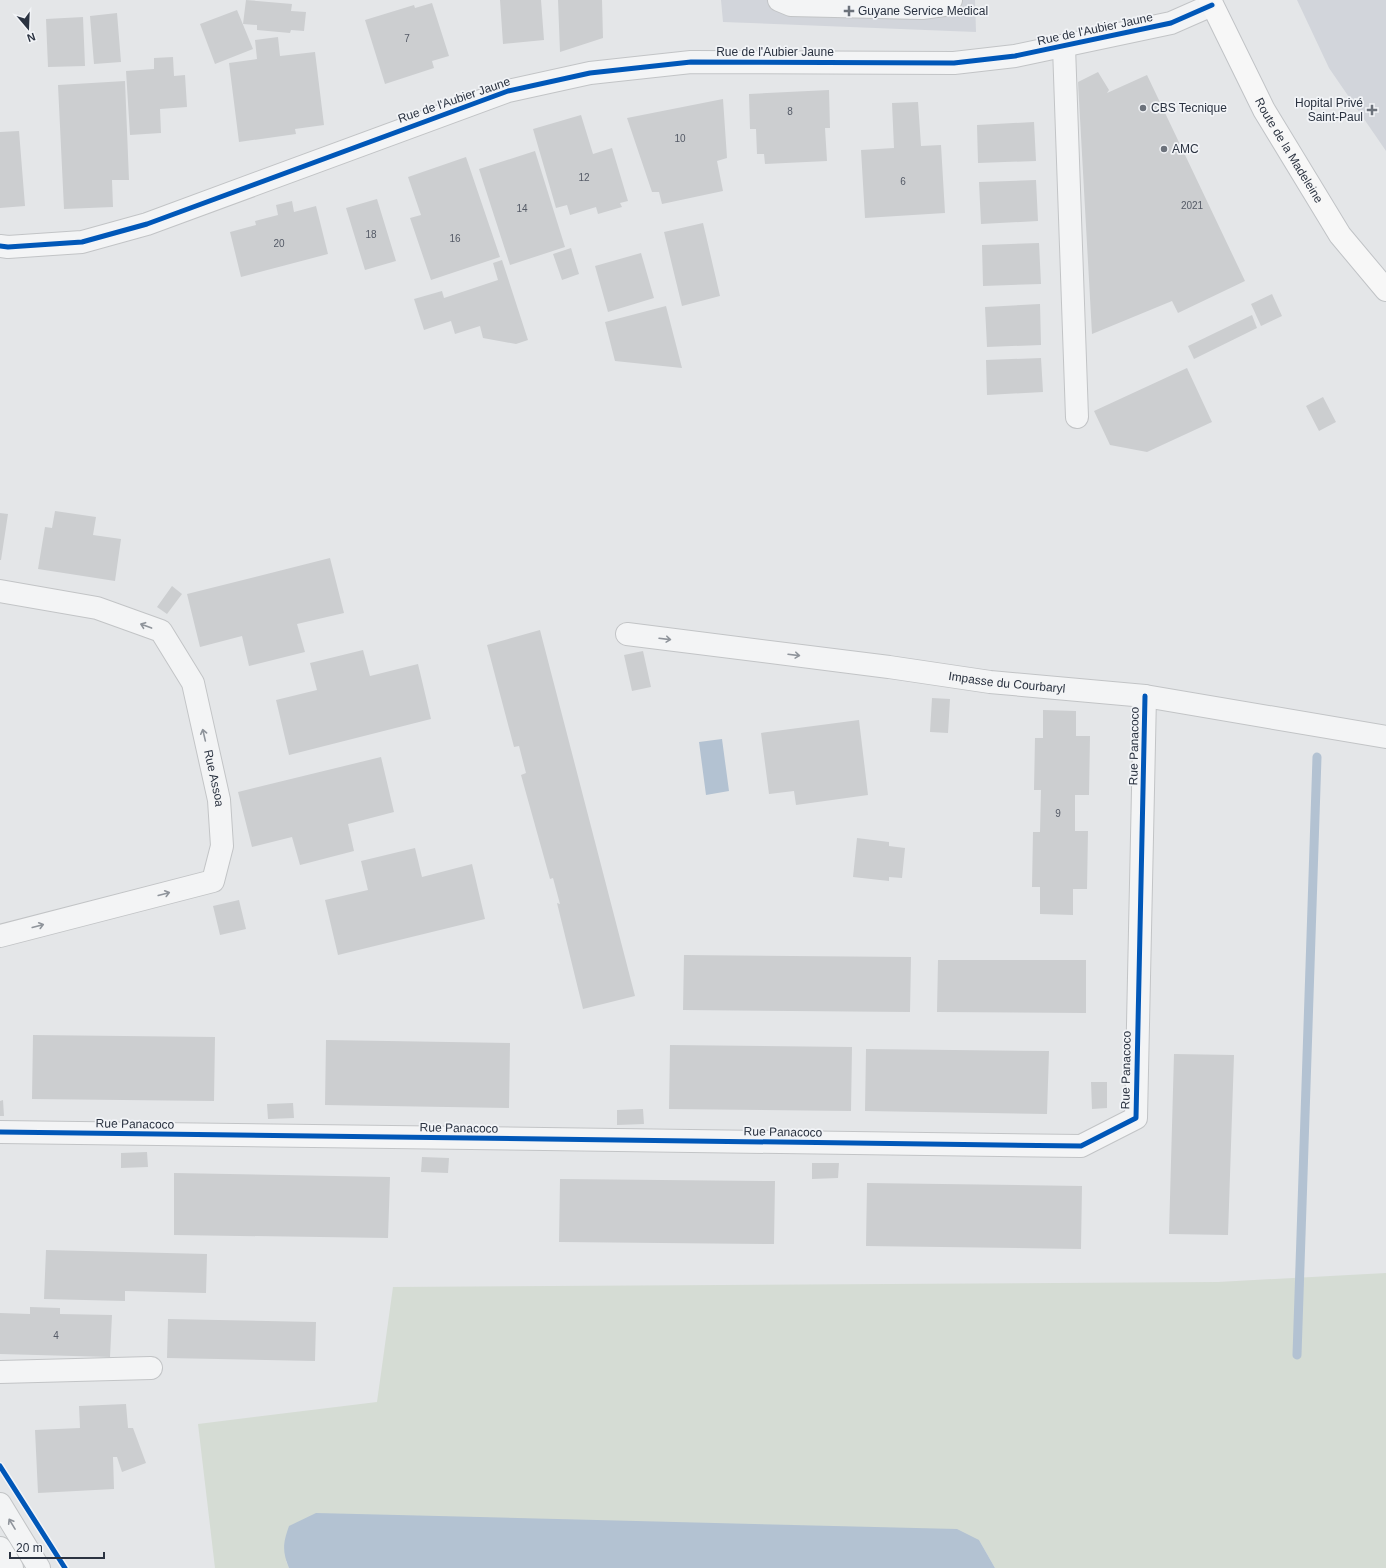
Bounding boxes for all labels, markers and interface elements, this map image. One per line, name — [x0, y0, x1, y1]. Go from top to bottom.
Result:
place label: Guyane Service Medical — [858, 4, 988, 18]
marker: Guyane Service Medical — [843, 5, 855, 17]
north arrow — [8, 8, 48, 48]
street label: Rue de l'Aubier Jaune — [1036, 10, 1154, 48]
text: N — [25, 30, 37, 44]
house number: 7 — [404, 33, 410, 44]
street label: Rue de l'Aubier Jaune — [716, 45, 834, 59]
street label: Rue de l'Aubier Jaune — [396, 74, 512, 126]
street label: Route de la Madeleine — [1252, 96, 1326, 206]
place label: Hopital Privé Saint-Paul — [1295, 96, 1363, 124]
place label: CBS Tecnique — [1151, 101, 1227, 115]
marker: CBS Tecnique — [1138, 103, 1148, 113]
marker: Hopital Privé Saint-Paul — [1366, 104, 1378, 116]
house number: 8 — [787, 106, 793, 117]
house number: 10 — [674, 133, 686, 144]
place label: AMC — [1172, 142, 1199, 156]
marker: AMC — [1159, 144, 1169, 154]
house number: 12 — [578, 172, 590, 183]
house number: 6 — [900, 176, 906, 187]
house number: 2021 — [1181, 200, 1204, 211]
house number: 14 — [516, 203, 528, 214]
house number: 18 — [365, 229, 377, 240]
house number: 16 — [449, 233, 461, 244]
house number: 20 — [273, 238, 285, 249]
one-way arrow — [140, 621, 152, 629]
one-way arrow — [658, 635, 671, 643]
one-way arrow — [787, 651, 800, 659]
street label: Impasse du Courbaryl — [947, 669, 1066, 696]
street label: Rue Panacoco — [1126, 706, 1142, 785]
one-way arrow — [200, 729, 208, 742]
street label: Rue Assoa — [201, 748, 226, 807]
house number: 9 — [1055, 808, 1061, 819]
one-way arrow — [157, 890, 170, 897]
one-way arrow — [31, 922, 44, 930]
street label: Rue Panacoco — [1118, 1030, 1134, 1109]
street label: Rue Panacoco — [96, 1116, 175, 1132]
street label: Rue Panacoco — [420, 1120, 499, 1136]
street label: Rue Panacoco — [744, 1124, 823, 1140]
house number: 4 — [53, 1330, 59, 1341]
one-way arrow — [8, 1518, 16, 1530]
scale bar — [10, 1534, 104, 1560]
text: 20 m — [16, 1541, 43, 1555]

